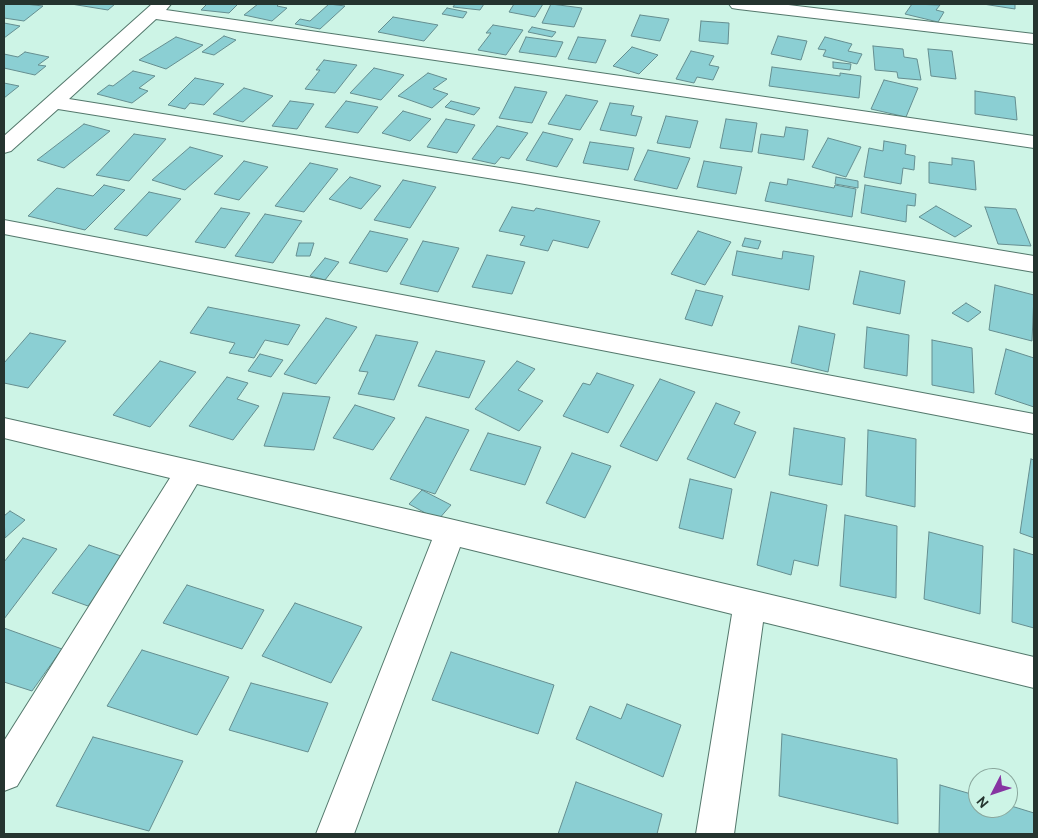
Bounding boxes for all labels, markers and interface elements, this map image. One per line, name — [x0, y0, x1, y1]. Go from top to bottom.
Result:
north arrow — [968, 768, 1018, 818]
text: N — [972, 793, 992, 812]

